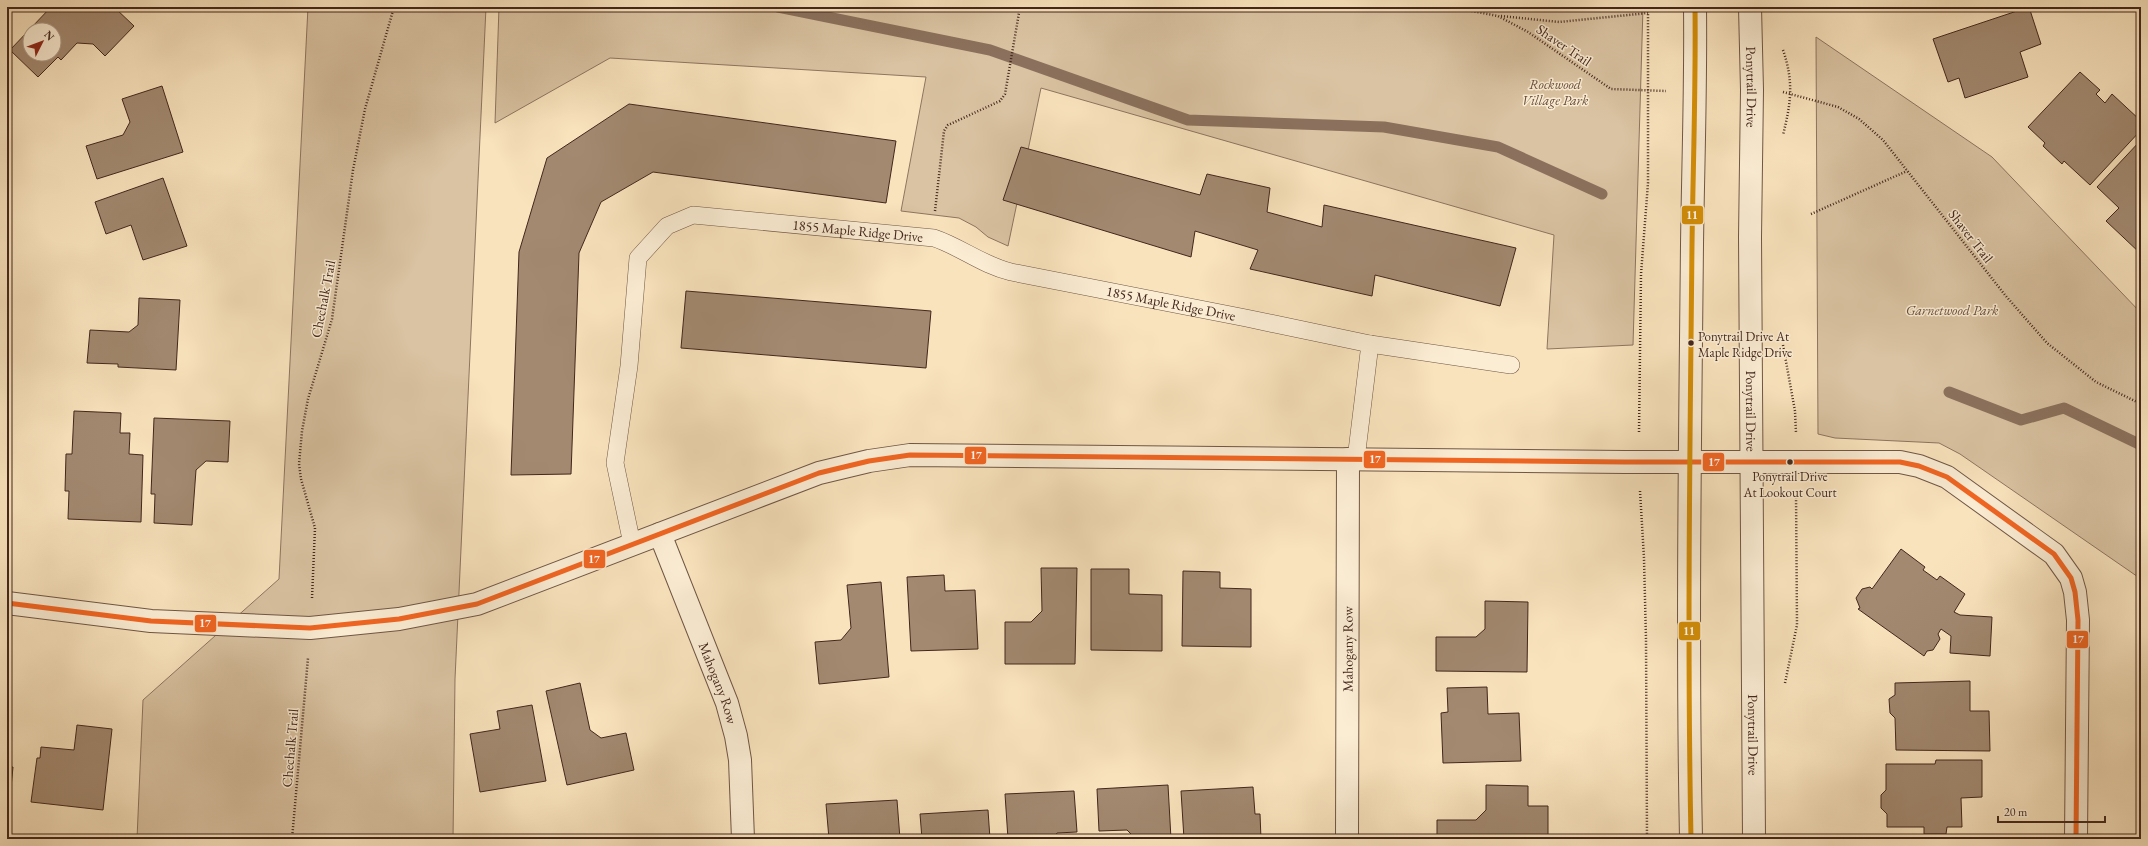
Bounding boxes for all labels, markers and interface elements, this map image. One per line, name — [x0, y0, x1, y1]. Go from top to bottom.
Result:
street label: Shaver Trail — [1533, 20, 1596, 70]
north arrow — [22, 22, 62, 62]
text: N — [41, 27, 58, 43]
street label: Ponytrail Drive — [1742, 46, 1761, 128]
park label: Rockwood Village Park — [1522, 75, 1589, 109]
line badge: 11 — [1681, 205, 1704, 225]
street label: Shaver Trail — [1945, 206, 1998, 267]
text: 11 — [1686, 208, 1698, 222]
street label: 1855 Maple Ridge Drive — [792, 216, 924, 246]
street label: Chechalk Trail — [307, 258, 339, 339]
street label: 1855 Maple Ridge Drive — [1105, 282, 1238, 325]
park label: Garnetwood Park — [1906, 301, 1999, 319]
place label: Ponytrail Drive At Maple Ridge Drive — [1698, 328, 1792, 361]
marker: Ponytrail Drive At Maple Ridge Drive — [1686, 338, 1696, 348]
street label: Ponytrail Drive — [1742, 370, 1760, 452]
line badge: 17 — [964, 446, 987, 465]
text: 17 — [970, 448, 982, 462]
line badge: 17 — [1363, 450, 1386, 469]
text: 17 — [1369, 452, 1381, 466]
line badge: 17 — [1702, 452, 1725, 472]
text: 17 — [1708, 455, 1720, 469]
marker: Ponytrail Drive At Lookout Court — [1785, 457, 1795, 467]
place label: Ponytrail Drive At Lookout Court — [1743, 468, 1836, 501]
line badge: 17 — [583, 549, 606, 569]
text: 17 — [588, 552, 600, 566]
street label: Mahogany Row — [1338, 606, 1357, 692]
line badge: 17 — [194, 614, 217, 633]
text: 17 — [199, 616, 211, 630]
line badge: 11 — [1678, 621, 1701, 641]
text: 11 — [1683, 624, 1695, 638]
line badge: 17 — [2066, 630, 2089, 649]
text: 17 — [2072, 632, 2084, 646]
street label: Mahogany Row — [695, 639, 741, 726]
street label: Ponytrail Drive — [1744, 694, 1763, 776]
street label: Chechalk Trail — [278, 707, 302, 788]
scale bar — [1998, 798, 2105, 824]
text: 20 m — [2004, 804, 2028, 820]

